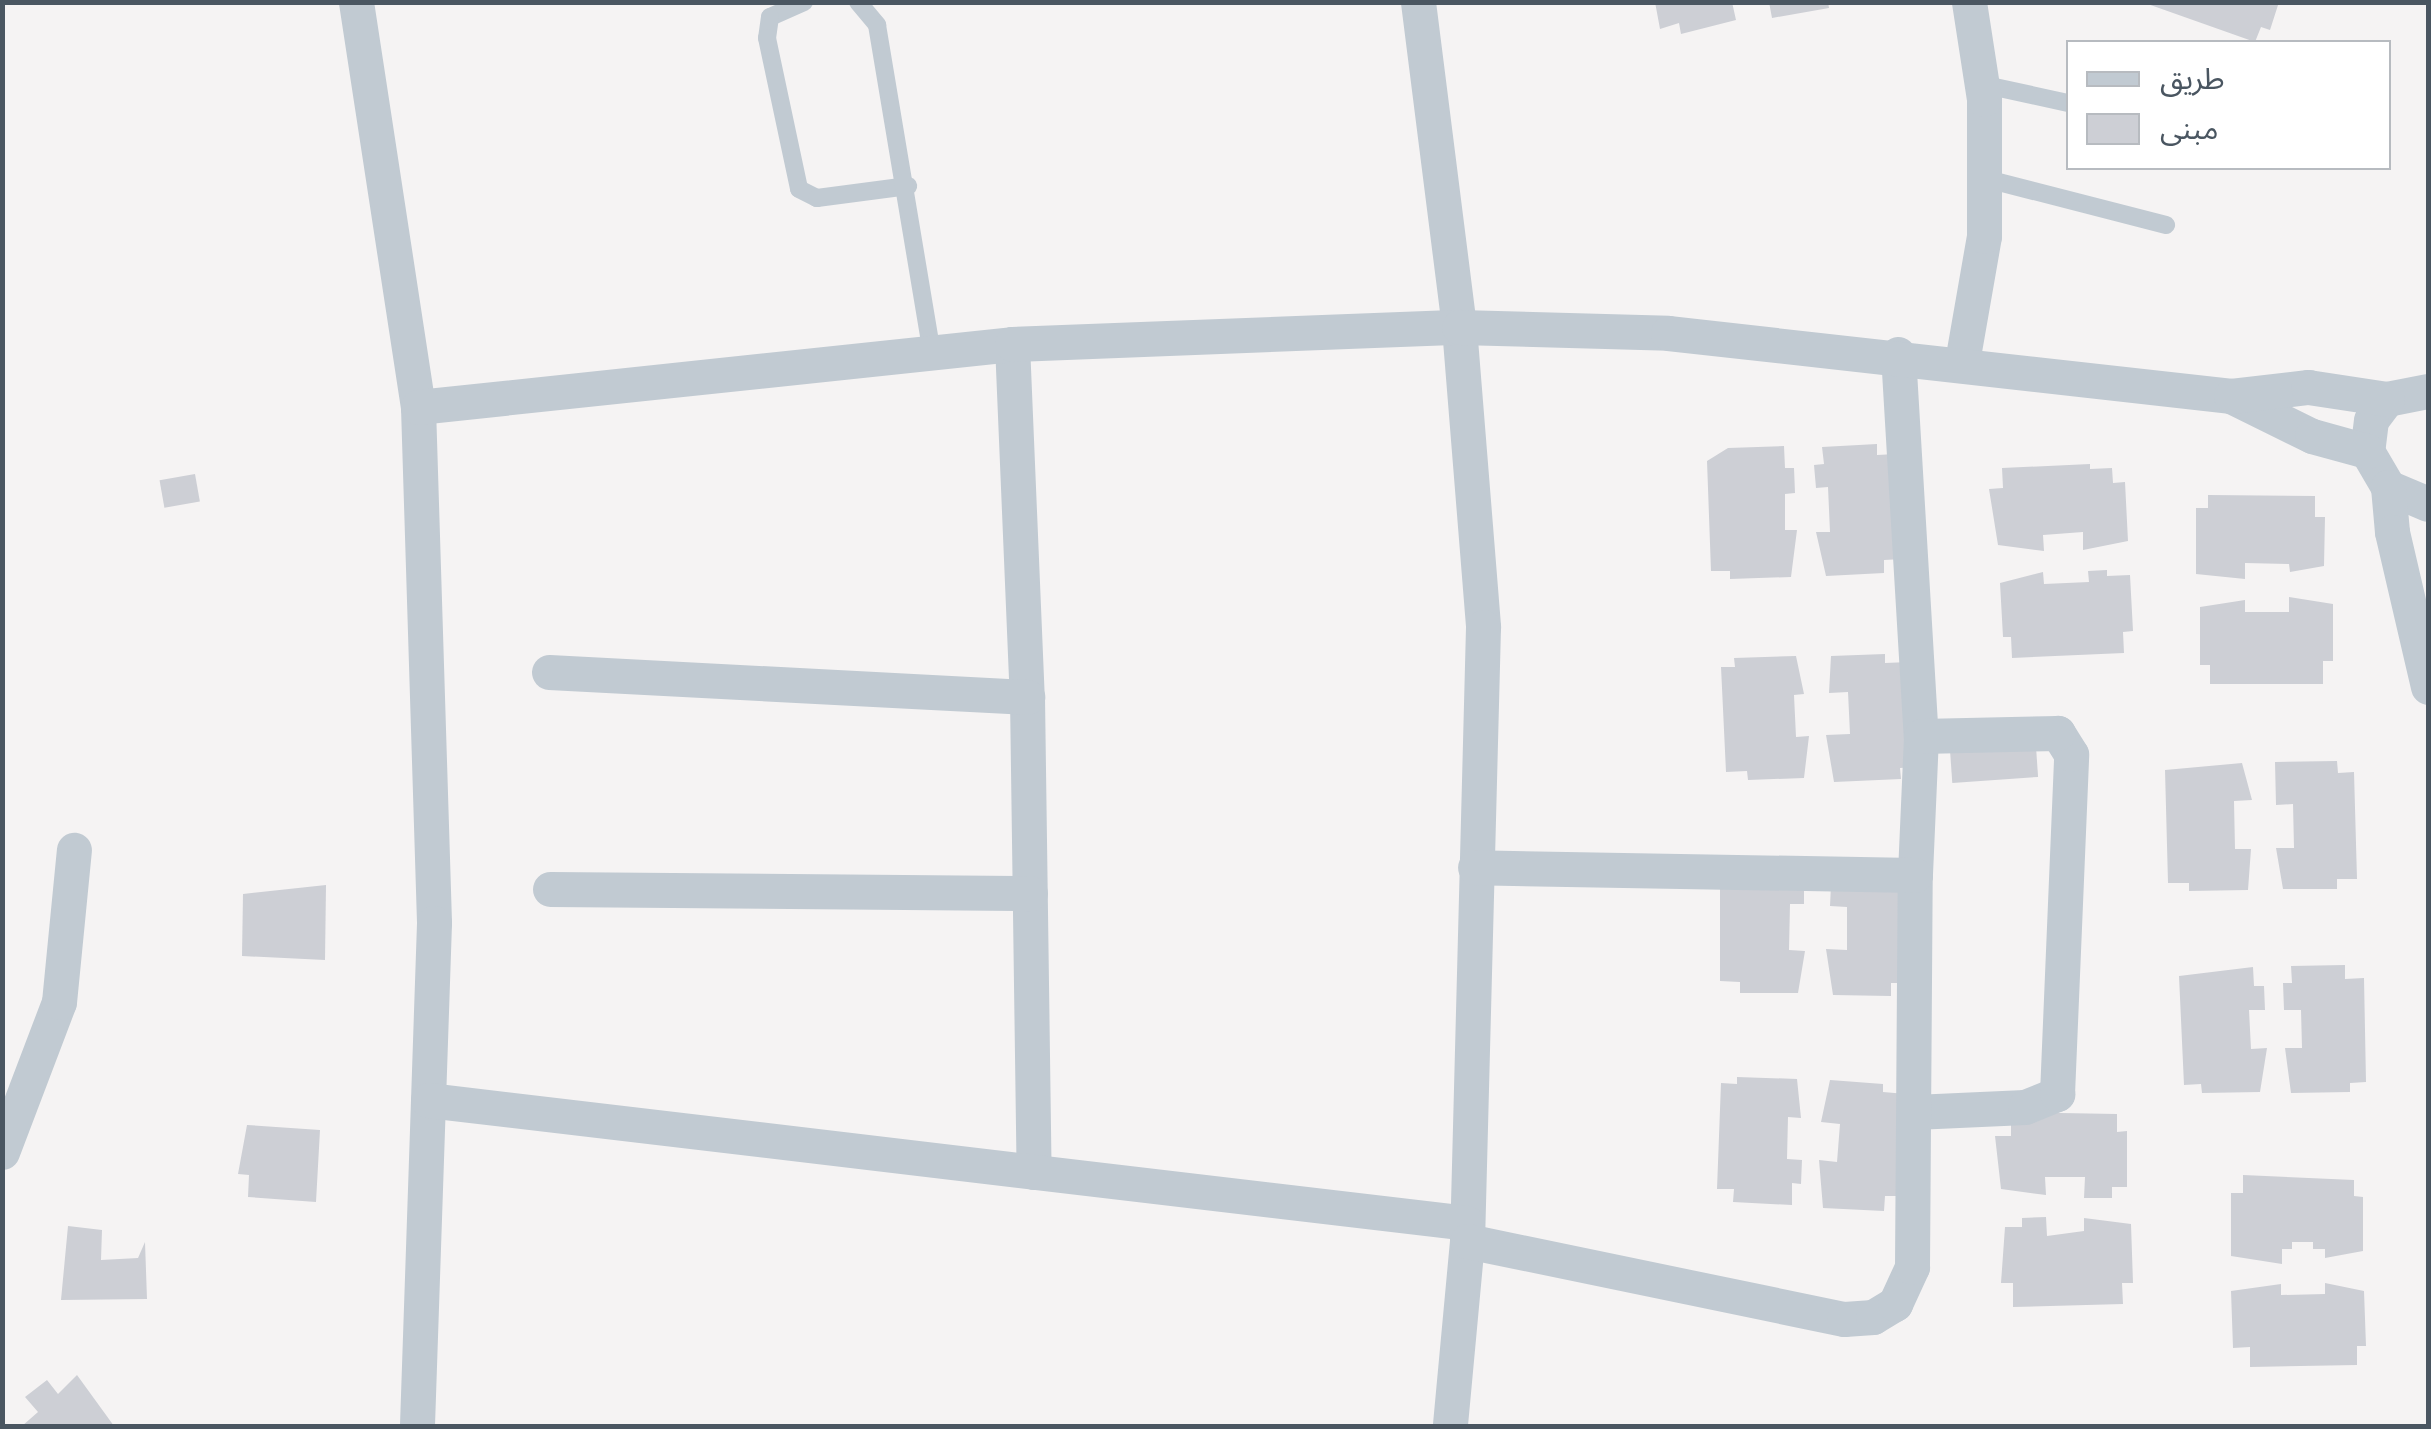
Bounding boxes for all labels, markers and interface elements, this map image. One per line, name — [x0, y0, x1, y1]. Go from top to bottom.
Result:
legend — [2066, 40, 2391, 170]
text: طريق — [2160, 58, 2225, 101]
text: مبنى — [2160, 108, 2218, 151]

